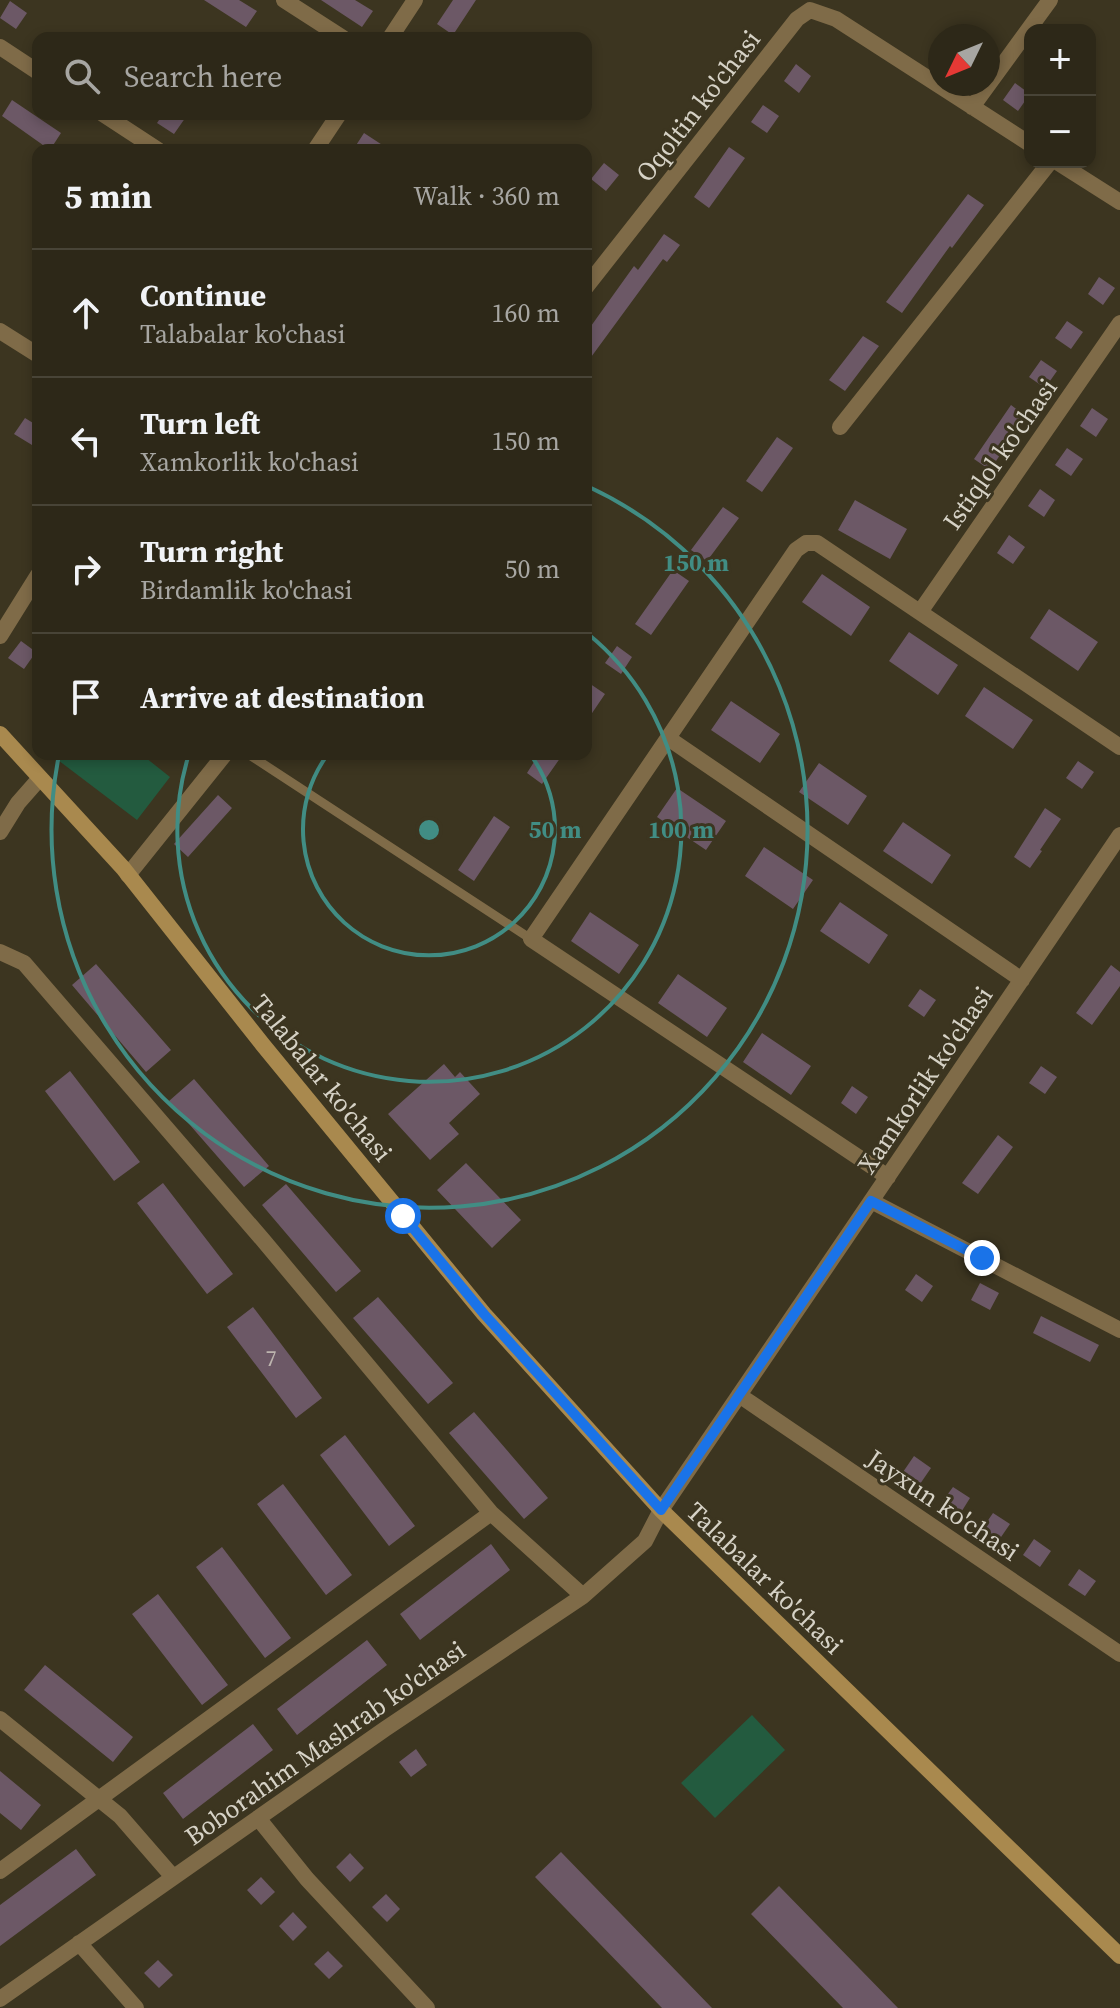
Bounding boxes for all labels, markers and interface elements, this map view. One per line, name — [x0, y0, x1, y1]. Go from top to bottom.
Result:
street label: Oqoltin ko'chasi — [627, 23, 769, 189]
north arrow — [928, 24, 1000, 96]
map controls — [1024, 24, 1096, 168]
button: + — [1024, 24, 1096, 96]
search box — [32, 32, 592, 120]
icon: search — [60, 54, 104, 98]
text: Search here — [124, 56, 282, 97]
button: − — [1024, 96, 1096, 168]
text: 5 min — [64, 173, 152, 219]
text: Walk · 360 m — [413, 178, 560, 214]
text: Continue — [140, 275, 266, 316]
icon: ahead — [64, 291, 108, 335]
text: 160 m — [492, 295, 560, 331]
text: Talabalar ko'chasi — [140, 316, 345, 352]
street label: Istiqlol ko'chasi — [934, 371, 1066, 537]
text: Turn left — [140, 403, 260, 444]
icon: left — [64, 419, 108, 463]
text: 150 m — [492, 423, 560, 459]
text: Xamkorlik ko'chasi — [140, 444, 359, 480]
text: Turn right — [140, 531, 283, 572]
text: 150 m — [663, 546, 729, 579]
icon: right — [64, 547, 108, 591]
text: 50 m — [505, 551, 560, 587]
text: Birdamlik ko'chasi — [140, 572, 353, 608]
icon: arrive — [64, 675, 108, 719]
text: Arrive at destination — [140, 677, 425, 718]
text: 50 m — [529, 813, 582, 846]
text: 100 m — [648, 813, 714, 846]
centre of rings — [415, 816, 443, 844]
street label: Xamkorlik ko'chasi — [849, 979, 1001, 1181]
street label: Talabalar ko'chasi — [243, 987, 401, 1169]
route start — [385, 1198, 421, 1234]
route end — [964, 1240, 1000, 1276]
house number: 7 — [265, 1343, 277, 1373]
street label: Jayxun ko'chasi — [859, 1440, 1026, 1569]
street label: Talabalar ko'chasi — [679, 1494, 851, 1662]
street label: Boborahim Mashrab ko'chasi — [177, 1632, 473, 1854]

